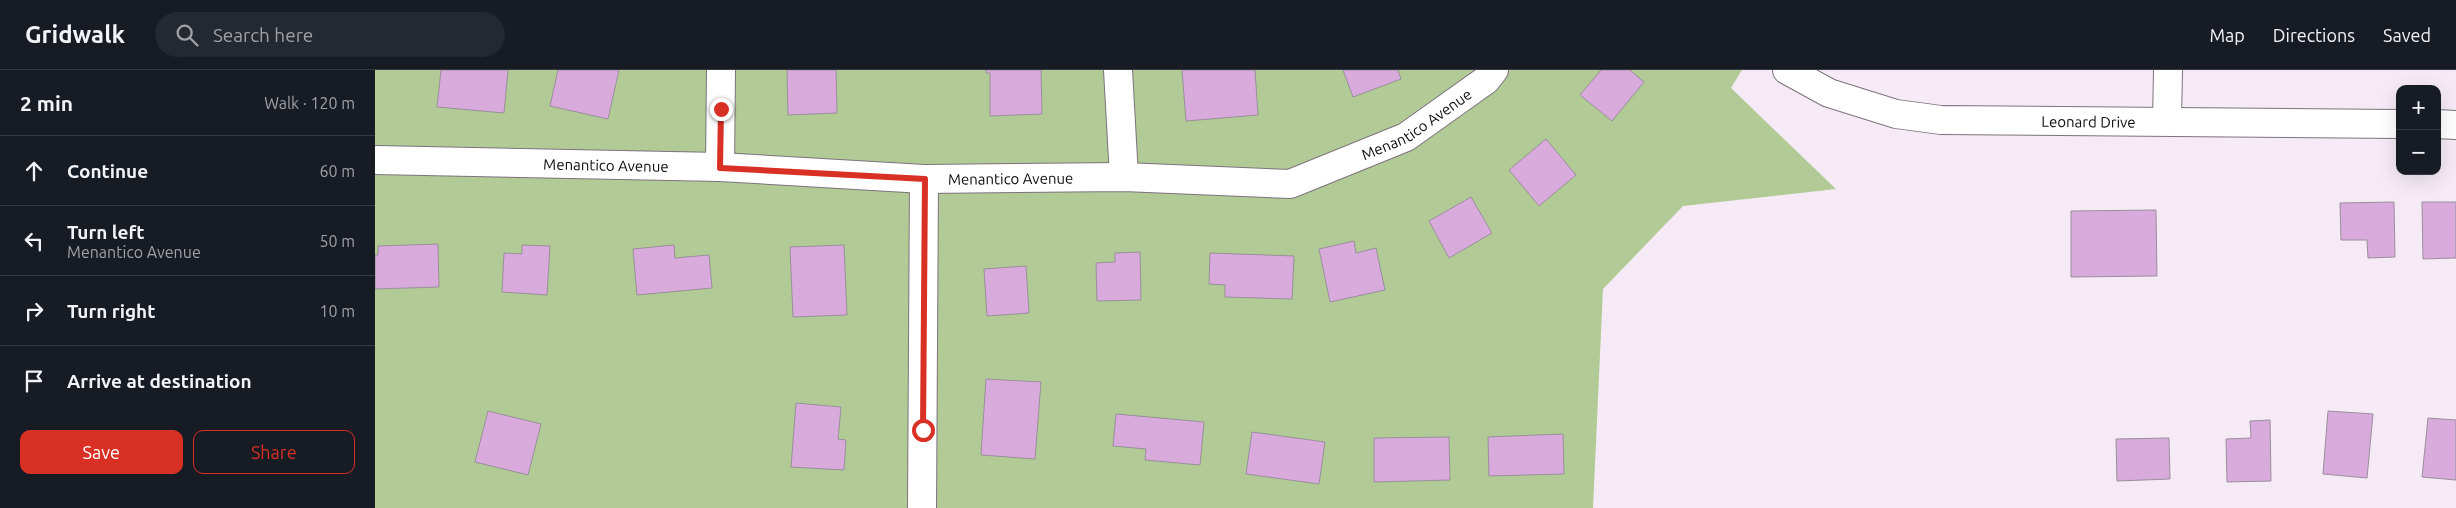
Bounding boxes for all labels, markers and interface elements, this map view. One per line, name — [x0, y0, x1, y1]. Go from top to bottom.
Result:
search box — [155, 12, 505, 57]
text: Gridwalk — [25, 21, 125, 48]
icon: search — [173, 21, 201, 49]
text: Search here — [213, 24, 313, 46]
text: Map — [2209, 25, 2245, 45]
text: Directions — [2273, 25, 2355, 45]
text: Saved — [2383, 25, 2431, 45]
street label: Menantico Avenue — [1359, 85, 1474, 163]
map controls — [2396, 85, 2441, 175]
button: + — [2396, 85, 2441, 130]
text: 2 min — [20, 91, 73, 115]
text: Walk · 120 m — [264, 94, 355, 112]
route end — [710, 98, 733, 121]
street label: Leonard Drive — [2041, 112, 2136, 130]
button: − — [2396, 130, 2441, 175]
street label: Menantico Avenue — [543, 155, 669, 174]
icon: ahead — [20, 157, 48, 185]
text: Continue — [67, 160, 148, 182]
text: 60 m — [319, 162, 355, 180]
street label: Menantico Avenue — [948, 169, 1073, 187]
text: Turn left — [67, 221, 145, 243]
icon: left — [20, 227, 48, 255]
text: 50 m — [319, 232, 355, 250]
text: Menantico Avenue — [67, 243, 201, 261]
icon: right — [20, 297, 48, 325]
text: Turn right — [67, 300, 155, 322]
text: 10 m — [319, 302, 355, 320]
icon: arrive — [20, 367, 48, 395]
text: Arrive at destination — [67, 370, 252, 392]
route start — [912, 419, 935, 442]
button: Save — [20, 430, 183, 474]
button: Share — [193, 430, 355, 474]

